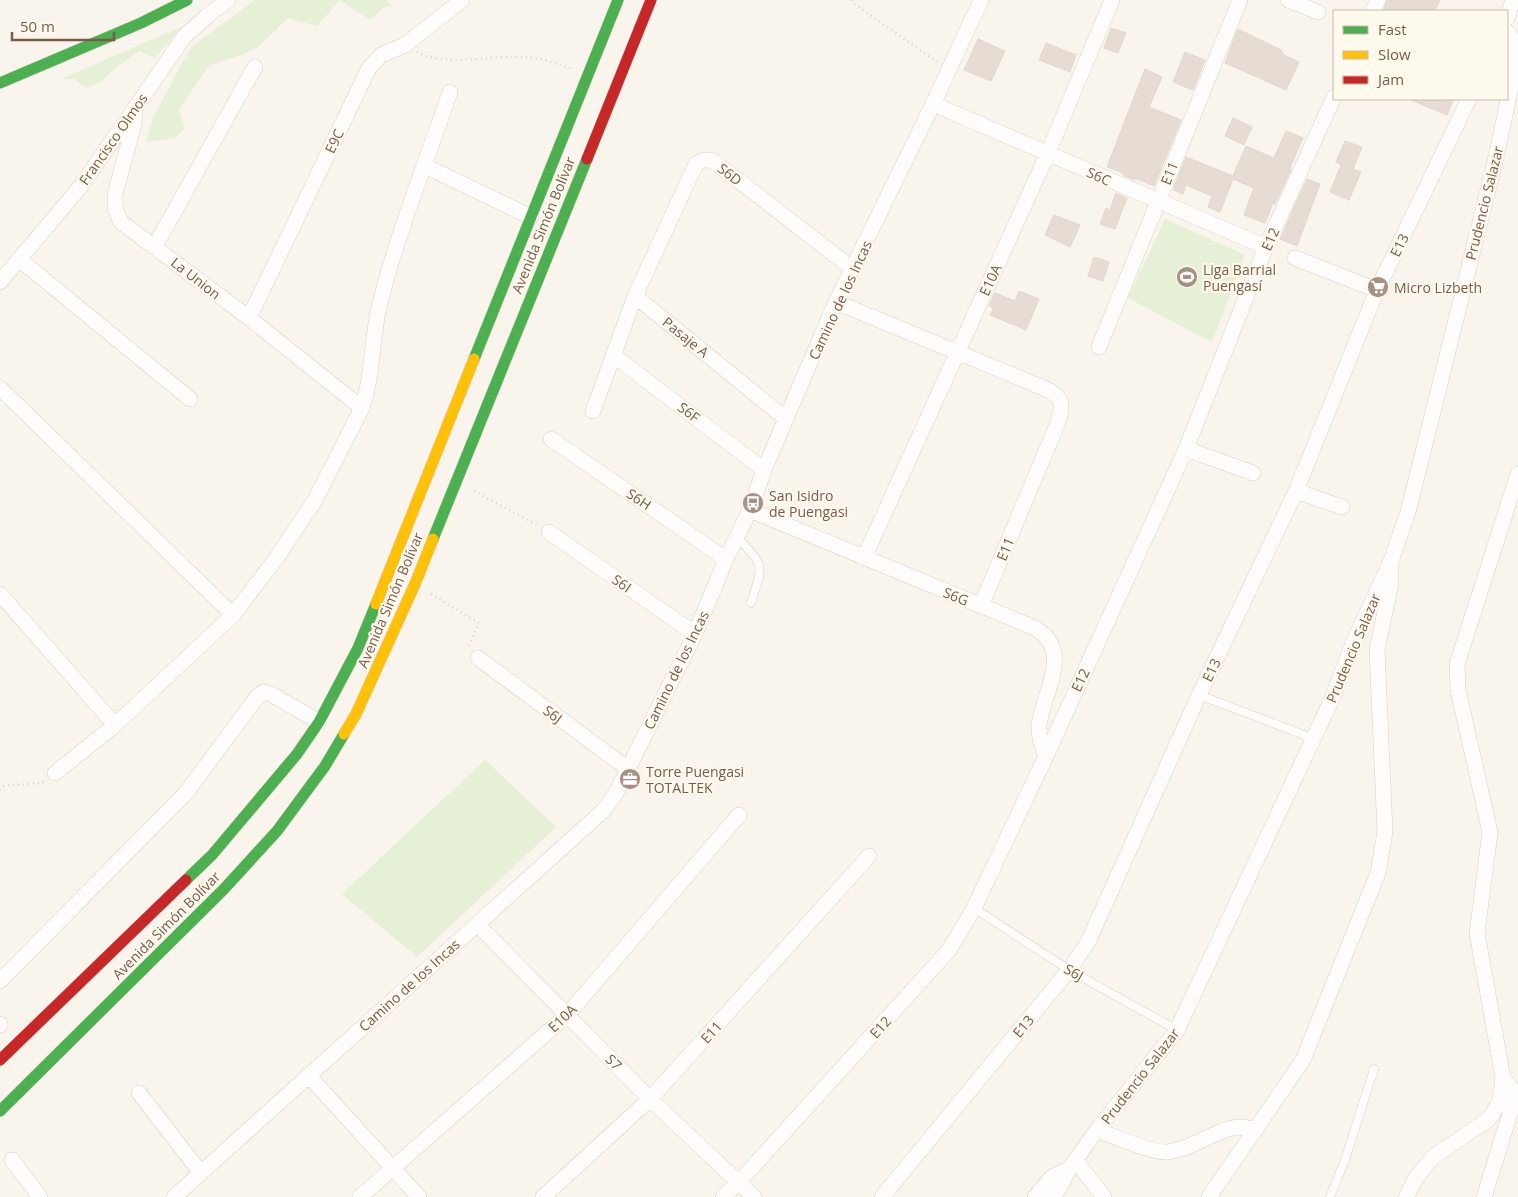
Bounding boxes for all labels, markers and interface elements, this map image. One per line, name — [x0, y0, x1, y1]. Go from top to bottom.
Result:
scale bar — [12, 10, 115, 42]
legend — [1333, 10, 1508, 100]
text: 50 m — [20, 16, 55, 36]
text: Fast — [1378, 19, 1407, 39]
text: Slow — [1378, 44, 1411, 64]
text: Jam — [1376, 69, 1404, 89]
street label: Francisco Olmos — [74, 89, 152, 188]
street label: E9C — [320, 126, 348, 156]
street label: Prudencio Salazar — [1461, 144, 1507, 262]
street label: Avenida Simón Bolívar — [507, 154, 579, 296]
street label: E11 — [1156, 158, 1182, 188]
street label: S6D — [714, 159, 746, 189]
street label: S6C — [1084, 162, 1114, 190]
street label: E12 — [1256, 224, 1284, 254]
street label: E13 — [1385, 230, 1413, 260]
street label: Camino de los Incas — [804, 237, 876, 363]
street label: La Union — [167, 253, 225, 303]
place label: Liga Barrial Puengasí — [1203, 260, 1276, 295]
street label: E10A — [974, 261, 1006, 299]
sports icon: Liga Barrial Puengasí — [1175, 265, 1199, 289]
supermarket icon: Micro Lizbeth — [1366, 275, 1390, 299]
place label: Micro Lizbeth — [1394, 278, 1482, 297]
street label: Pasaje A — [659, 312, 713, 362]
street label: S6F — [674, 398, 704, 426]
street label: S6H — [623, 484, 655, 514]
place label: San Isidro de Puengasi — [769, 486, 848, 521]
bus stop icon: San Isidro de Puengasi — [741, 491, 765, 515]
street label: Avenida Simón Bolívar — [353, 529, 427, 671]
street label: E11 — [992, 534, 1018, 564]
street label: S6I — [609, 570, 635, 596]
street label: S6G — [940, 582, 972, 610]
street label: Prudencio Salazar — [1321, 590, 1385, 706]
street label: Camino de los Incas — [639, 607, 713, 732]
street label: E13 — [1197, 655, 1225, 685]
street label: E12 — [1066, 665, 1094, 695]
street label: S6J — [540, 701, 566, 727]
place label: Torre Puengasi TOTALTEK — [646, 762, 744, 797]
office icon: Torre Puengasi TOTALTEK — [618, 767, 642, 791]
street label: Avenida Simón Bolívar — [108, 867, 224, 983]
street label: Camino de los Incas — [354, 934, 464, 1035]
street label: S6J — [1061, 959, 1087, 985]
street label: E10A — [544, 1000, 580, 1036]
street label: E13 — [1008, 1011, 1038, 1041]
street label: E12 — [865, 1012, 895, 1042]
street label: E11 — [696, 1017, 726, 1047]
street label: Prudencio Salazar — [1097, 1024, 1184, 1128]
street label: S7 — [602, 1050, 626, 1074]

